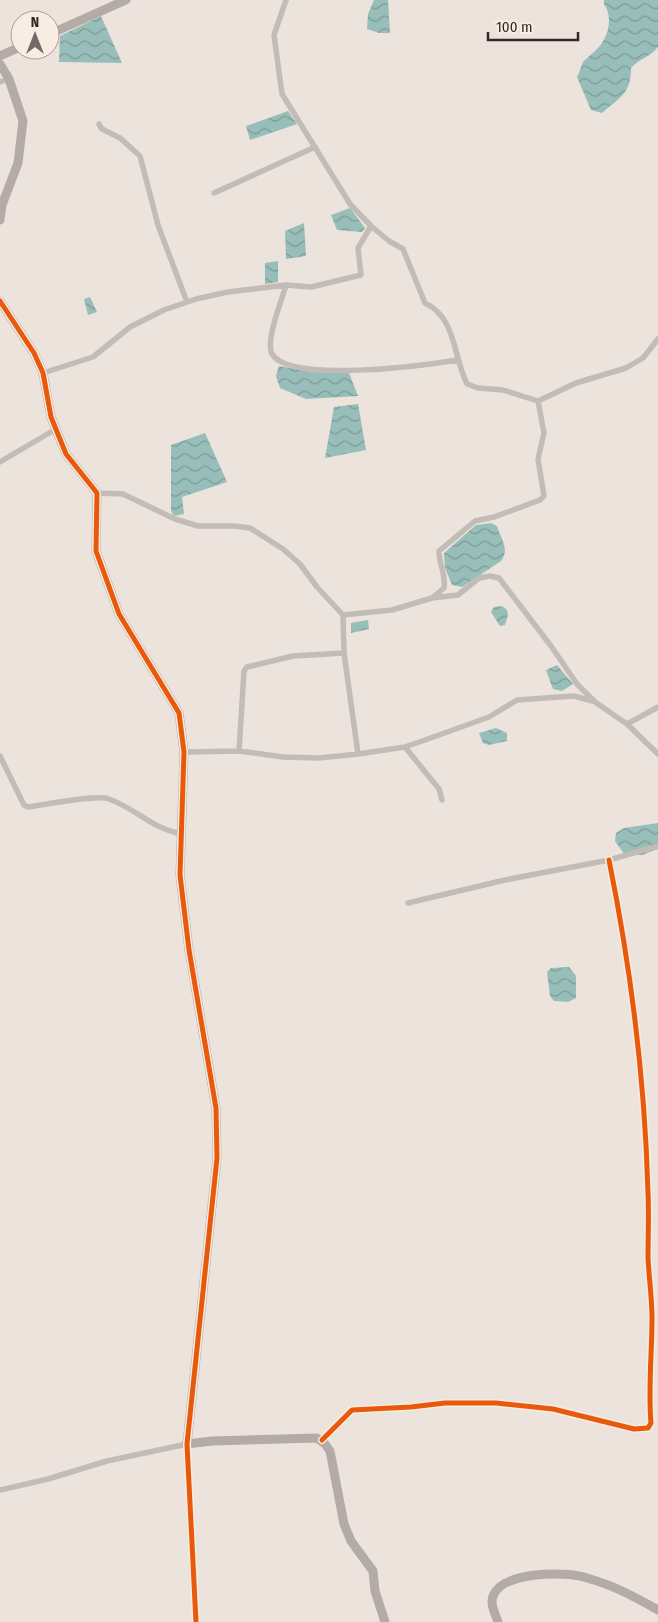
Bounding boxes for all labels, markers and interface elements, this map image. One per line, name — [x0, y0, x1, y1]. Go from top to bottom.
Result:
north arrow — [10, 10, 60, 60]
scale bar — [488, 10, 578, 42]
text: N — [31, 14, 39, 31]
text: 100 m — [496, 18, 533, 36]

